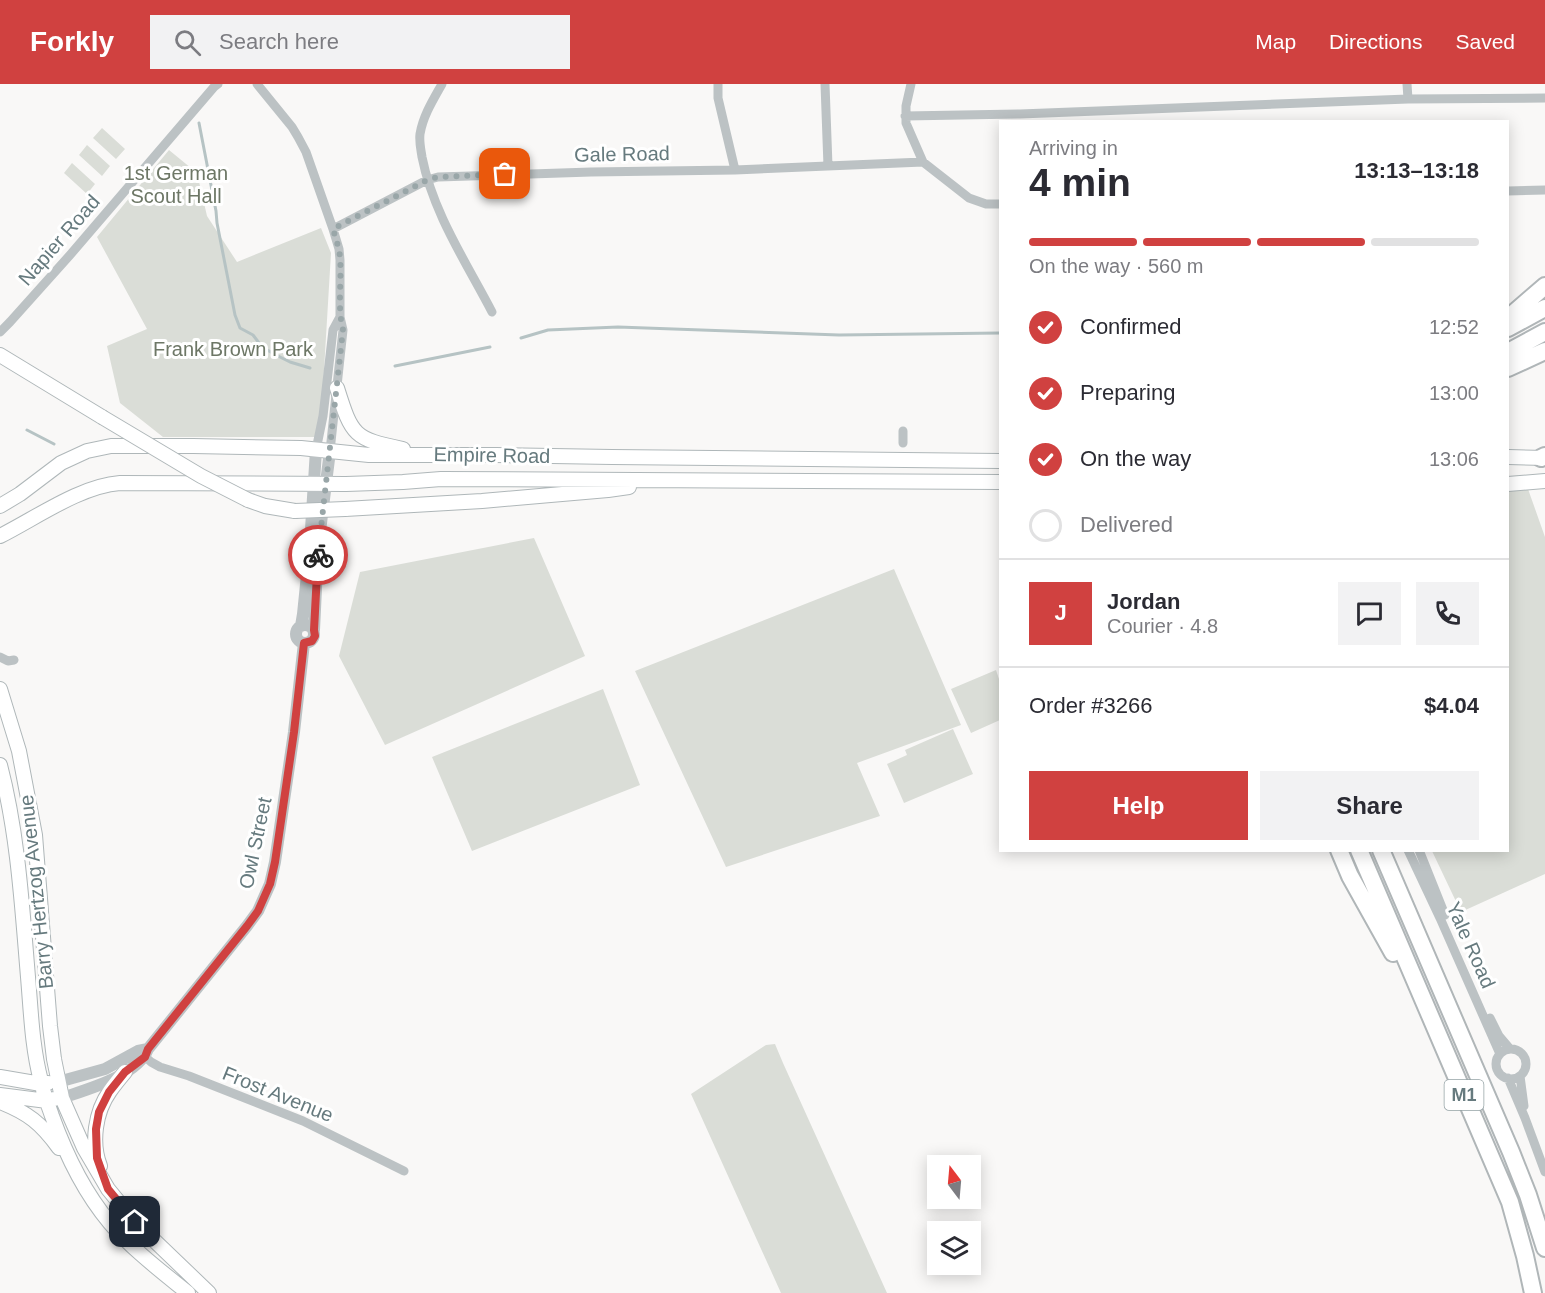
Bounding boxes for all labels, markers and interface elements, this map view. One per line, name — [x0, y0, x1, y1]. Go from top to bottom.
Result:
search box — [150, 15, 570, 69]
text: Forkly — [30, 26, 114, 57]
icon: search — [171, 26, 204, 59]
text: Search here — [219, 29, 339, 54]
text: Map — [1255, 30, 1296, 53]
text: Directions — [1329, 30, 1422, 53]
text: Saved — [1455, 30, 1515, 53]
text: Arriving in — [1029, 137, 1118, 159]
street label: Gale Road — [574, 142, 670, 166]
pin — [479, 148, 530, 199]
icon: bag — [488, 157, 521, 190]
text: 13:13–13:18 — [1354, 158, 1479, 183]
text: 4 min — [1029, 161, 1131, 204]
park label: 1st German Scout Hall — [124, 162, 228, 207]
street label: Napier Road — [14, 190, 104, 290]
text: On the way · 560 m — [1029, 255, 1204, 277]
icon: check — [1029, 311, 1062, 344]
text: Confirmed — [1080, 314, 1181, 339]
text: 12:52 — [1429, 316, 1479, 338]
park label: Frank Brown Park — [153, 338, 314, 360]
icon: check — [1029, 377, 1062, 410]
text: Preparing — [1080, 380, 1175, 405]
text: 13:00 — [1429, 382, 1479, 404]
street label: Empire Road — [433, 443, 551, 467]
icon: check — [1029, 443, 1062, 476]
text: On the way — [1080, 446, 1191, 471]
text: 13:06 — [1429, 448, 1479, 470]
text: Delivered — [1080, 512, 1173, 537]
courier — [288, 525, 348, 585]
icon: bike — [302, 539, 335, 572]
button: chat — [1338, 582, 1401, 645]
button: phone — [1416, 582, 1479, 645]
text: Jordan — [1107, 589, 1180, 614]
text: J — [1054, 600, 1067, 625]
text: Courier · 4.8 — [1107, 615, 1218, 637]
text: Order #3266 — [1029, 693, 1153, 718]
text: $4.04 — [1424, 693, 1479, 718]
button: Help — [1029, 771, 1248, 840]
button: Share — [1260, 771, 1479, 840]
street label: Barry Hertzog Avenue — [15, 794, 57, 990]
street label: Owl Street — [235, 795, 276, 891]
street label: Yale Road — [1442, 899, 1500, 991]
street label: Frost Avenue — [219, 1062, 337, 1126]
road number: M1 — [1444, 1080, 1484, 1110]
north arrow — [927, 1155, 981, 1209]
map controls — [927, 1155, 981, 1275]
pin — [109, 1196, 160, 1247]
icon: home — [118, 1205, 151, 1238]
button: layers — [927, 1221, 981, 1275]

